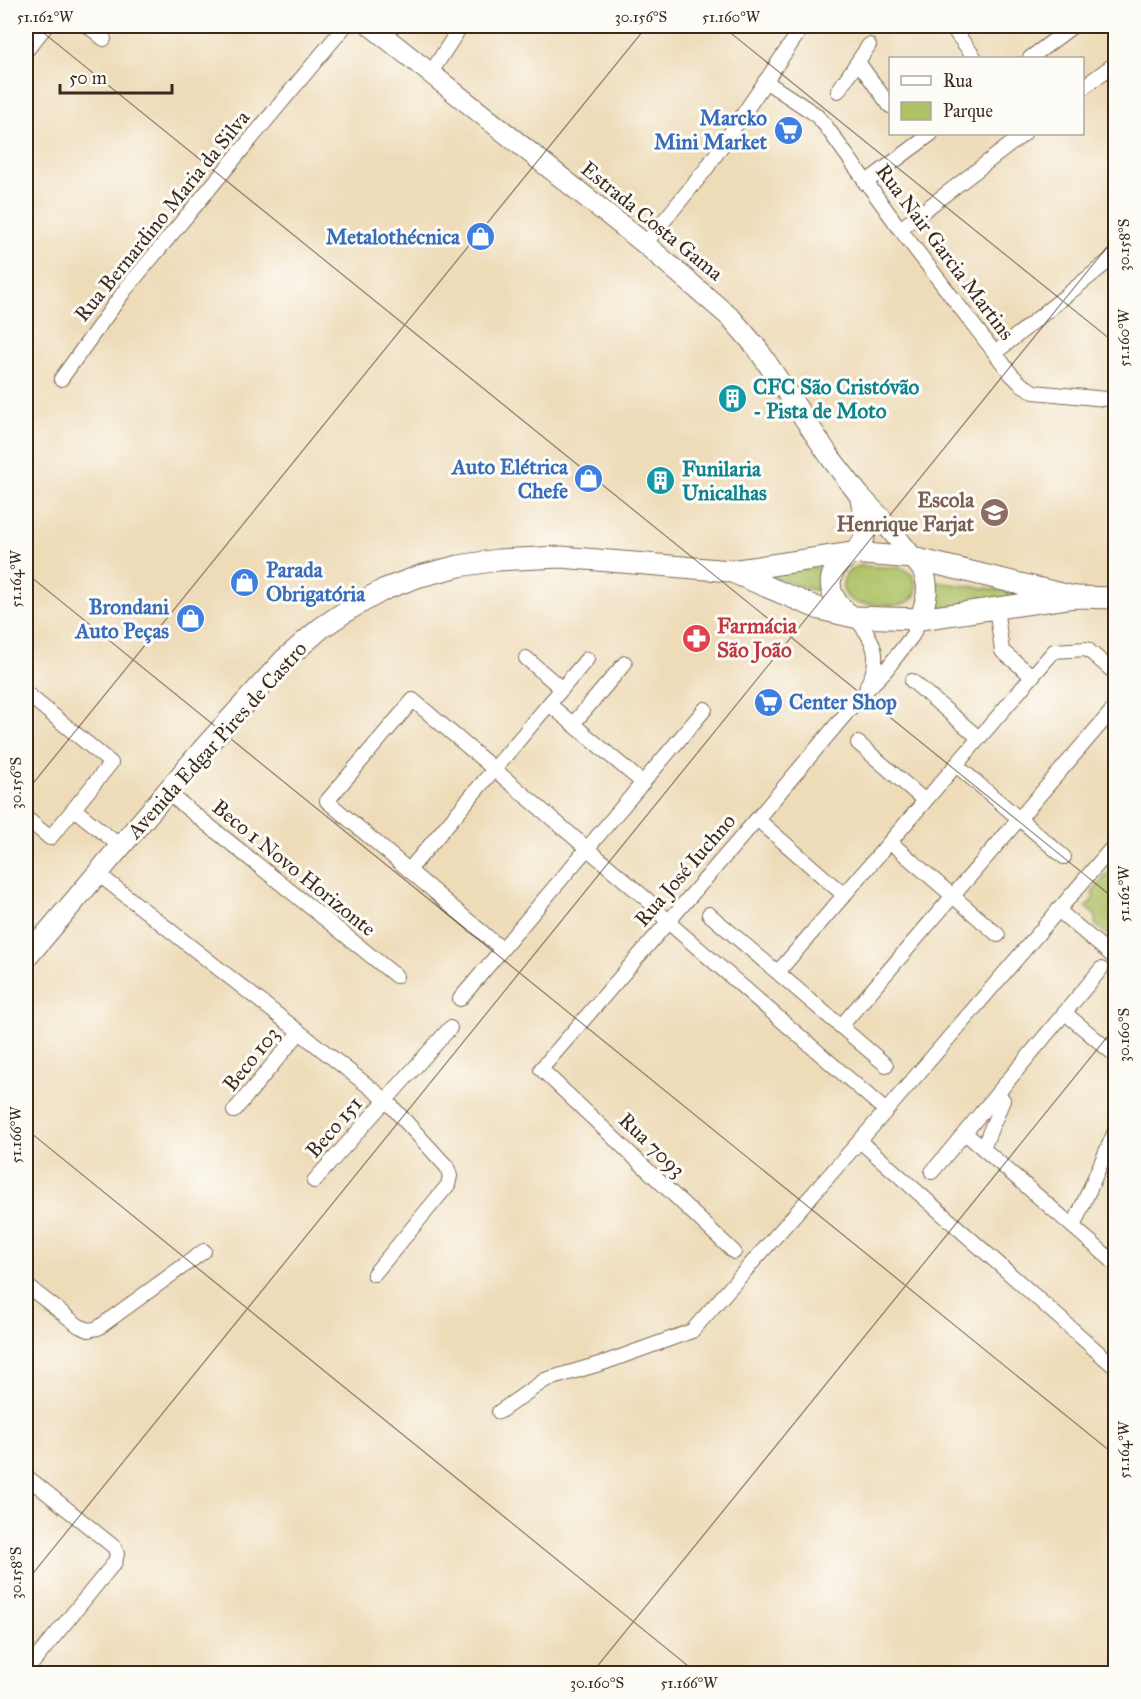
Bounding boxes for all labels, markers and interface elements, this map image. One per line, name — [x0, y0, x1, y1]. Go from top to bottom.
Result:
text: 51.162°W — [17, 8, 74, 26]
text: 30.156°S — [615, 8, 667, 26]
text: 51.160°W — [702, 8, 761, 26]
scale bar — [60, 57, 172, 95]
legend — [889, 57, 1084, 135]
text: 50 m — [69, 67, 107, 89]
text: Rua — [943, 70, 973, 92]
text: Parque — [943, 100, 993, 123]
street label: Rua Bernardino Maria da Silva — [69, 105, 255, 327]
place label: Marcko Mini Market — [654, 105, 768, 155]
supermarket icon: Marcko Mini Market — [772, 114, 804, 146]
street label: Estrada Costa Gama — [576, 156, 728, 286]
street label: Rua Nair Garcia Martins — [870, 159, 1020, 345]
text: 30.158°S — [1115, 219, 1133, 271]
shop icon: Metalothécnica — [465, 221, 497, 253]
place label: Metalothécnica — [326, 224, 461, 250]
text: 51.160°W — [1115, 308, 1133, 367]
place label: CFC São Cristóvão - Pista de Moto — [753, 374, 920, 424]
building icon: CFC São Cristóvão - Pista de Moto — [716, 383, 748, 415]
place label: Auto Elétrica Chefe — [450, 454, 569, 504]
place label: Funilaria Unicalhas — [682, 456, 767, 506]
shop icon: Auto Elétrica Chefe — [573, 463, 605, 495]
building icon: Funilaria Unicalhas — [645, 465, 677, 497]
place label: Escola Henrique Farjat — [837, 487, 975, 537]
school or university icon: Escola Henrique Farjat — [979, 496, 1011, 528]
text: 51.164°W — [7, 549, 25, 608]
place label: Parada Obrigatória — [266, 557, 366, 607]
shop icon: Parada Obrigatória — [229, 566, 261, 598]
place label: Brondani Auto Peças — [74, 594, 169, 644]
shop icon: Brondani Auto Peças — [174, 603, 206, 635]
place label: Farmácia São João — [717, 613, 798, 664]
pharmacy icon: Farmácia São João — [680, 622, 712, 654]
street label: Avenida Edgar Pires de Castro — [121, 636, 313, 845]
supermarket icon: Center Shop — [752, 686, 784, 718]
place label: Center Shop — [789, 689, 897, 715]
text: 30.156°S — [7, 757, 25, 809]
street label: Beco 1 Novo Horizonte — [207, 794, 381, 942]
street label: Rua José Iuchno — [629, 808, 741, 932]
text: 51.162°W — [1115, 865, 1133, 922]
text: 30.160°S — [1115, 1008, 1133, 1062]
street label: Beco 103 — [217, 1021, 285, 1097]
street label: Beco 151 — [300, 1091, 368, 1163]
text: 51.166°W — [7, 1106, 25, 1163]
street label: Rua 7093 — [613, 1107, 691, 1183]
text: 51.164°W — [1115, 1420, 1133, 1479]
text: 30.158°S — [7, 1547, 25, 1599]
text: 30.160°S — [570, 1674, 624, 1692]
text: 51.166°W — [661, 1674, 718, 1692]

